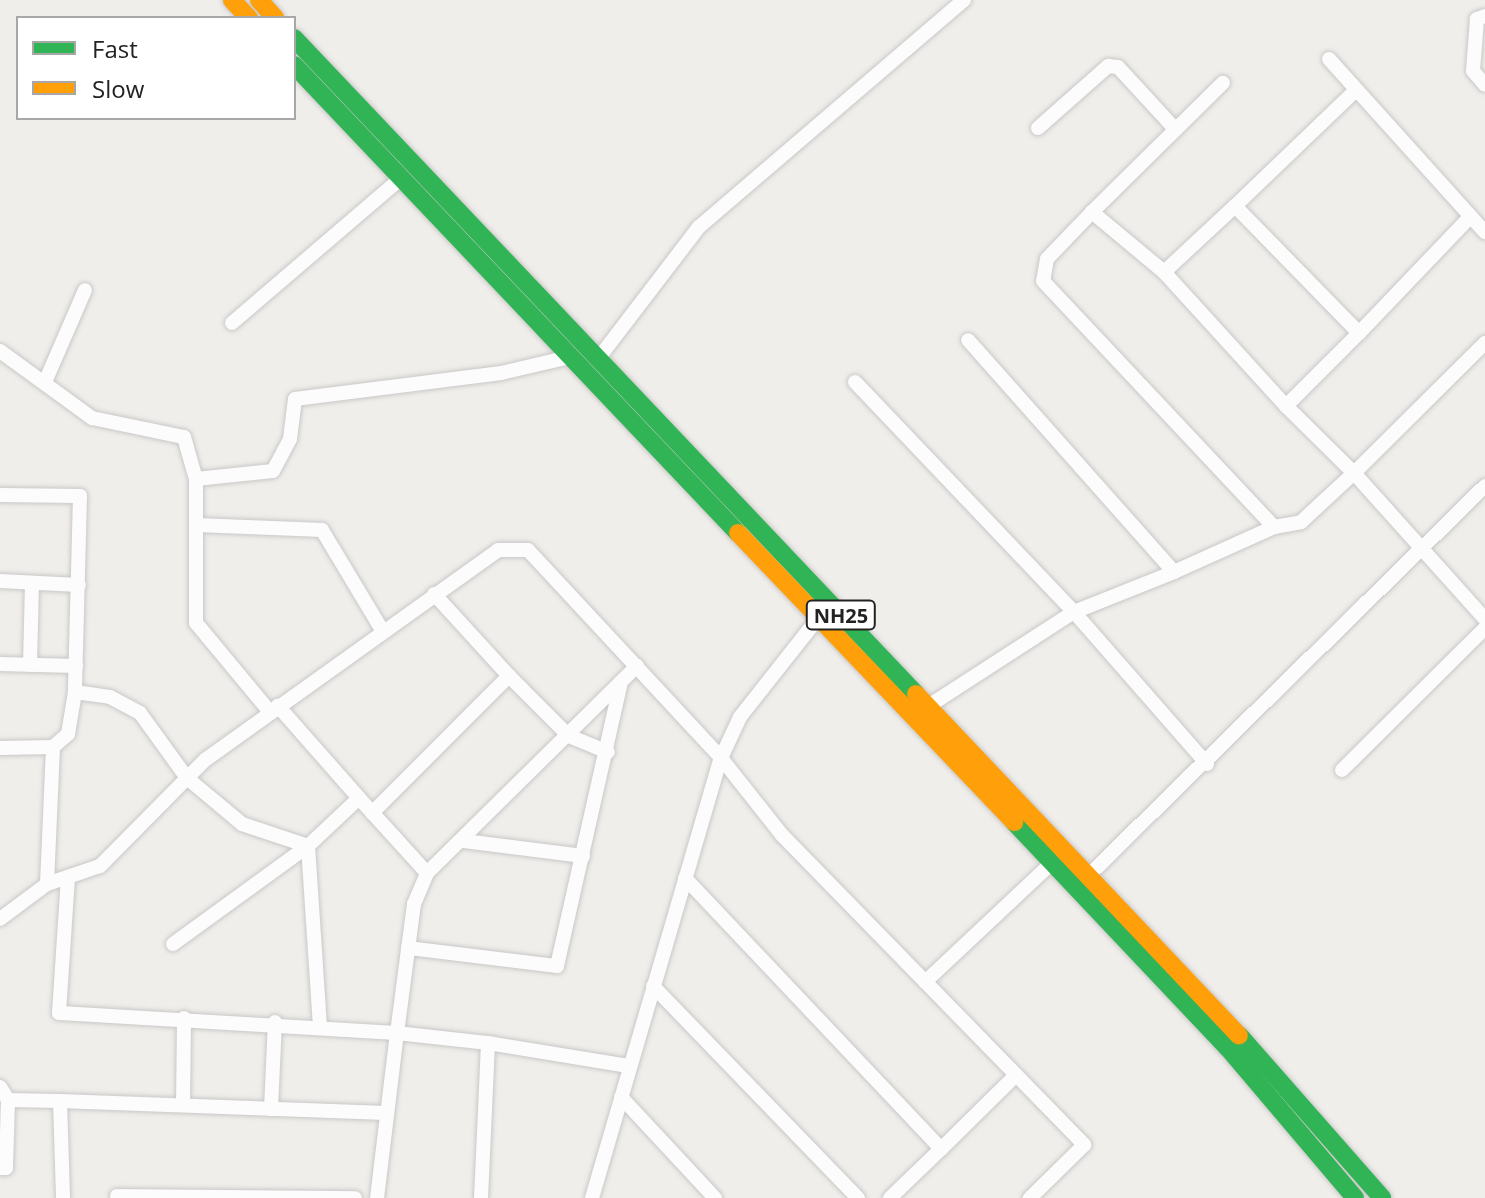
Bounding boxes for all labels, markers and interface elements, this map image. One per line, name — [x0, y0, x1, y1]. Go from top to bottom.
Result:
legend — [16, 16, 296, 120]
text: Fast — [92, 32, 138, 65]
text: Slow — [92, 72, 144, 105]
road number: NH25 — [805, 599, 877, 631]

